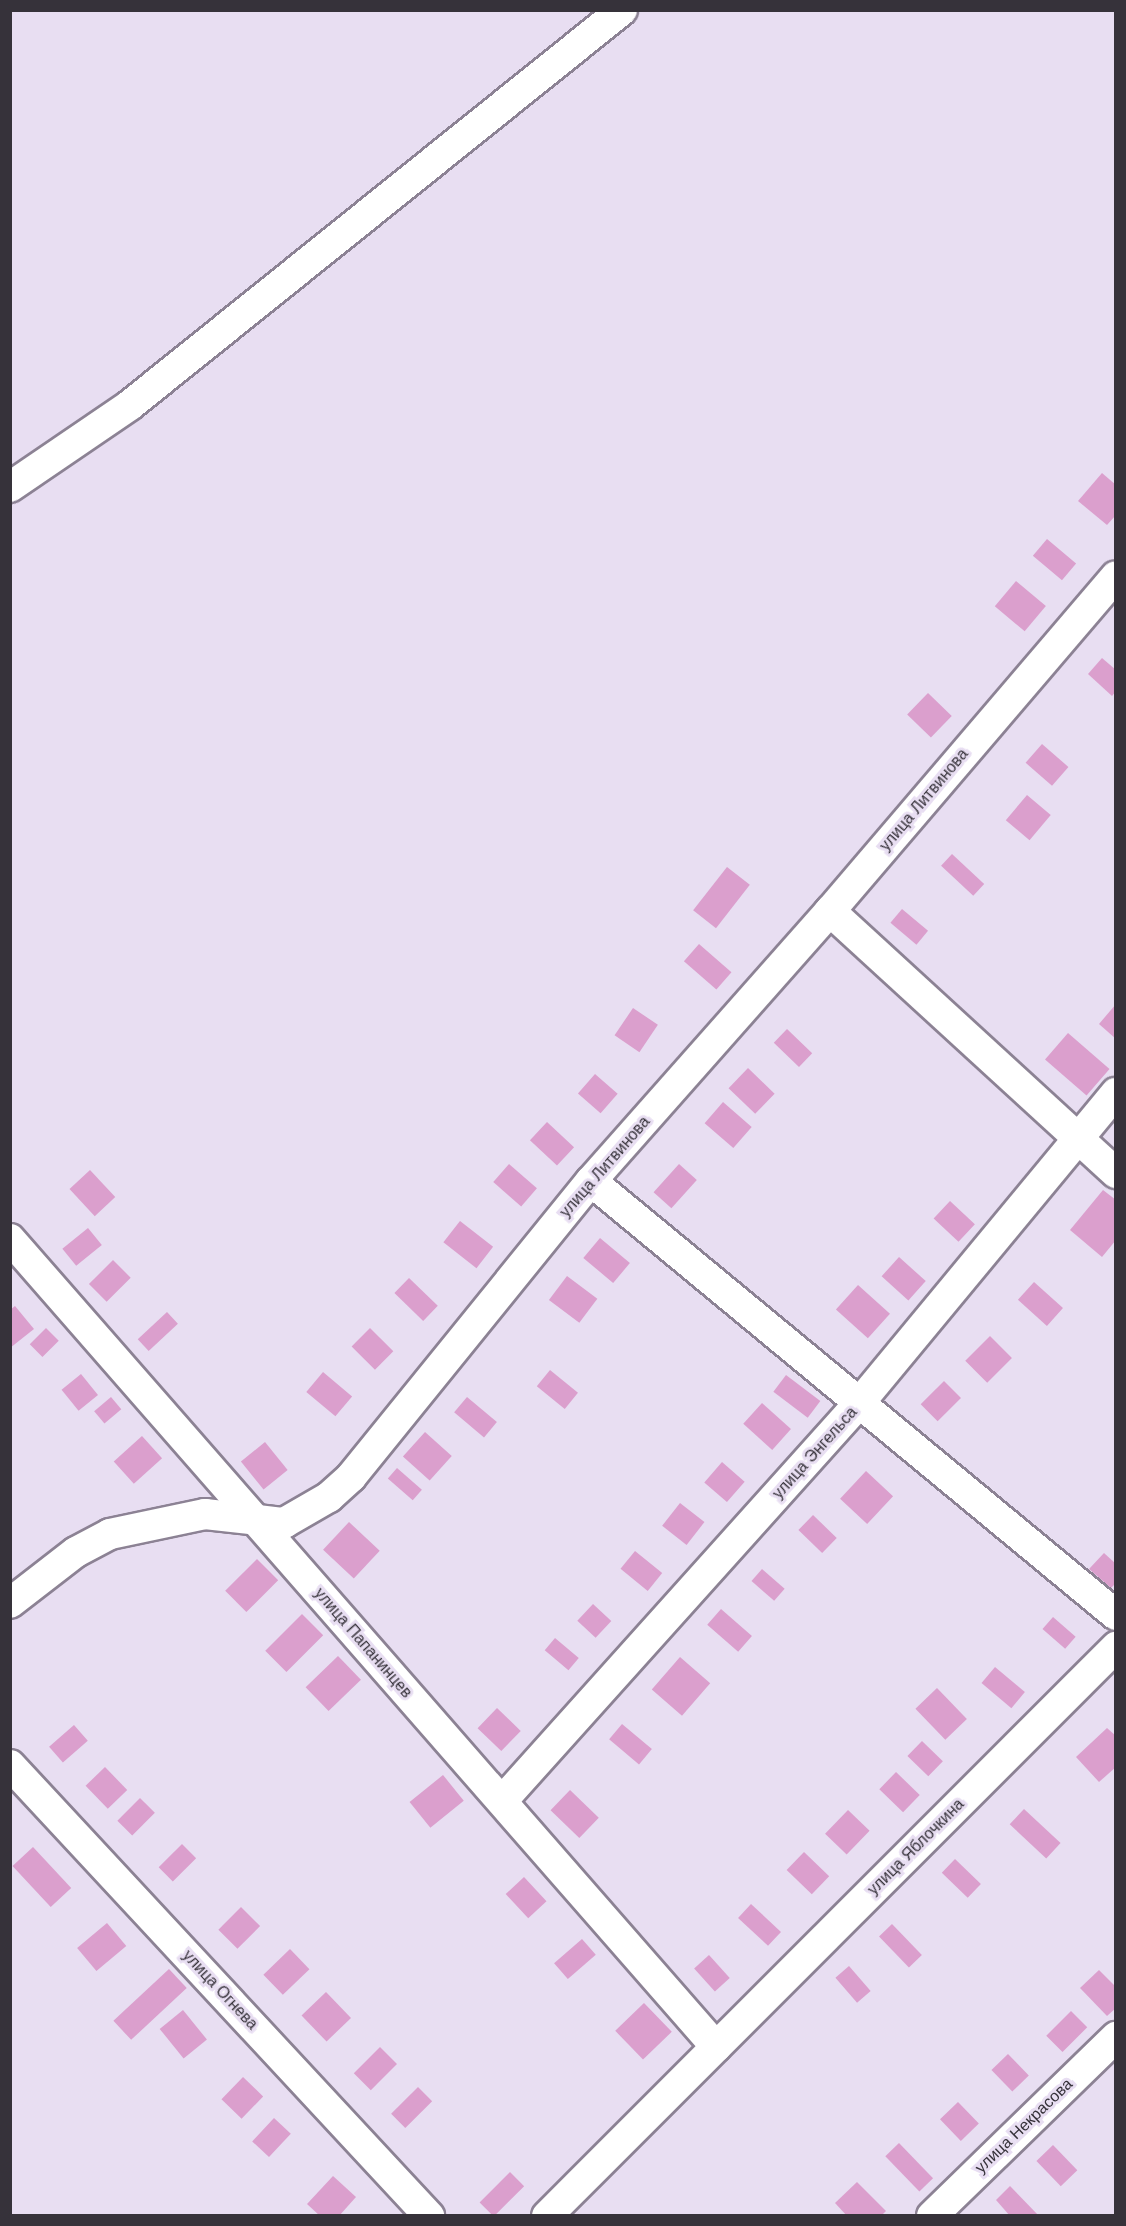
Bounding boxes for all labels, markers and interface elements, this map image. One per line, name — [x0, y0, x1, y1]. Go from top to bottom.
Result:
street label: улица Литвинова — [876, 745, 972, 855]
street label: улица Литвинова — [556, 1113, 654, 1221]
street label: улица Энгельса — [769, 1403, 861, 1503]
street label: улица Папанинцев — [310, 1584, 416, 1702]
street label: улица Яблочкина — [864, 1795, 968, 1899]
street label: улица Огнева — [178, 1946, 262, 2034]
street label: улица Некрасова — [971, 2075, 1077, 2177]

